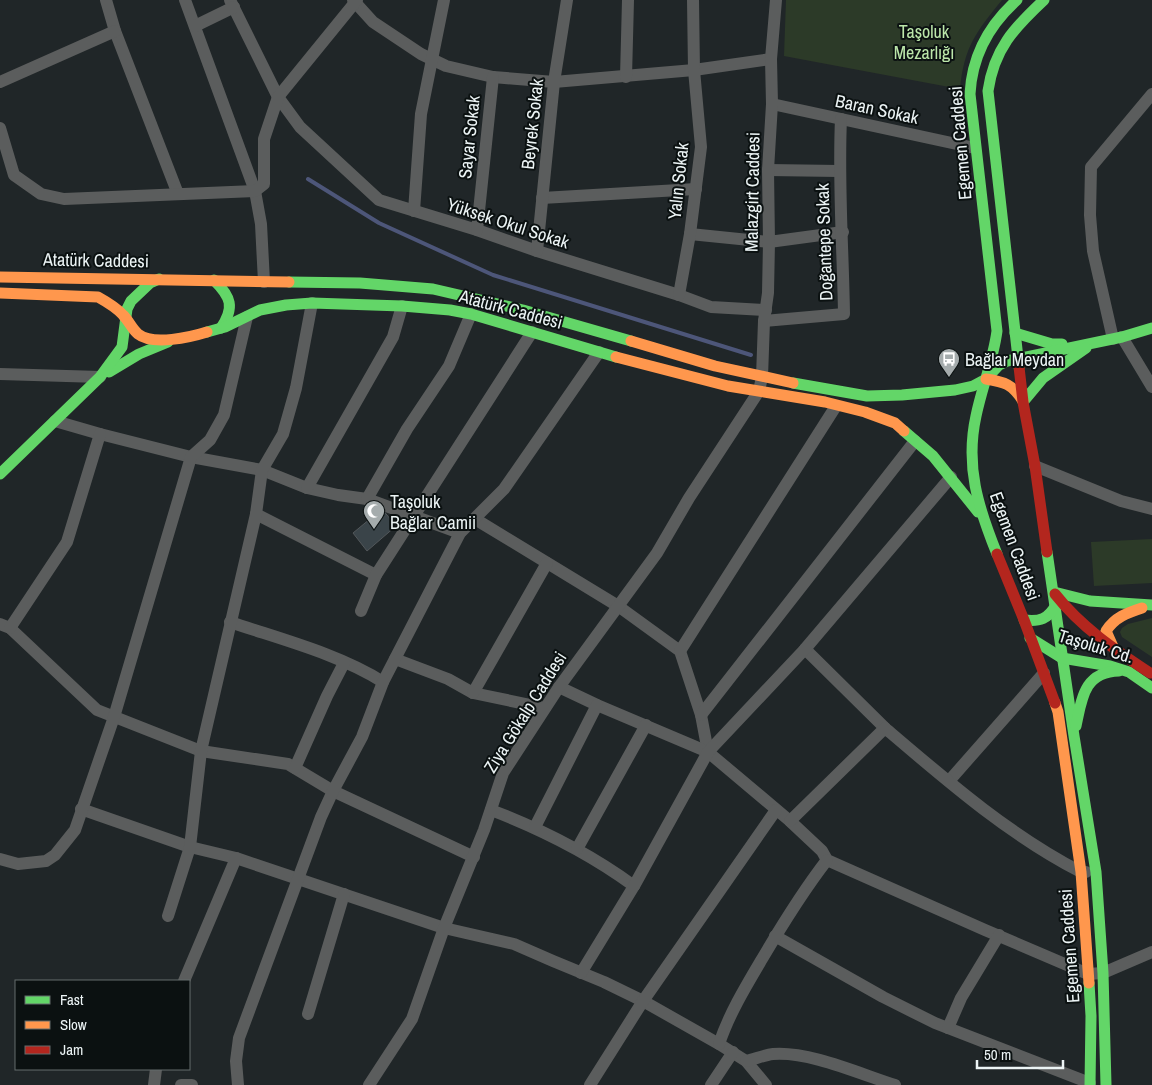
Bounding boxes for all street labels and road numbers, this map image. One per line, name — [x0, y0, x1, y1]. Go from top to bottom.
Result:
street label: Beyrek Sokak — [515, 77, 549, 171]
street label: Egemen Caddesi — [943, 85, 977, 201]
street label: Baran Sokak — [833, 88, 922, 130]
street label: Sayar Sokak — [452, 93, 486, 180]
street label: Malazgirt Caddesi — [738, 132, 766, 252]
street label: Yalın Sokak — [662, 140, 695, 221]
street label: Doğantepe Sokak — [809, 182, 839, 301]
street label: Yüksek Okul Sokak — [444, 191, 573, 255]
street label: Atatürk Caddesi — [42, 247, 149, 273]
street label: Atatürk Caddesi — [456, 283, 565, 335]
street label: Egemen Caddesi — [984, 488, 1046, 604]
street label: Taşoluk Cd. — [1055, 623, 1137, 669]
street label: Ziya Gökalp Caddesi — [478, 647, 572, 777]
street label: Egemen Caddesi — [1053, 888, 1085, 1004]

